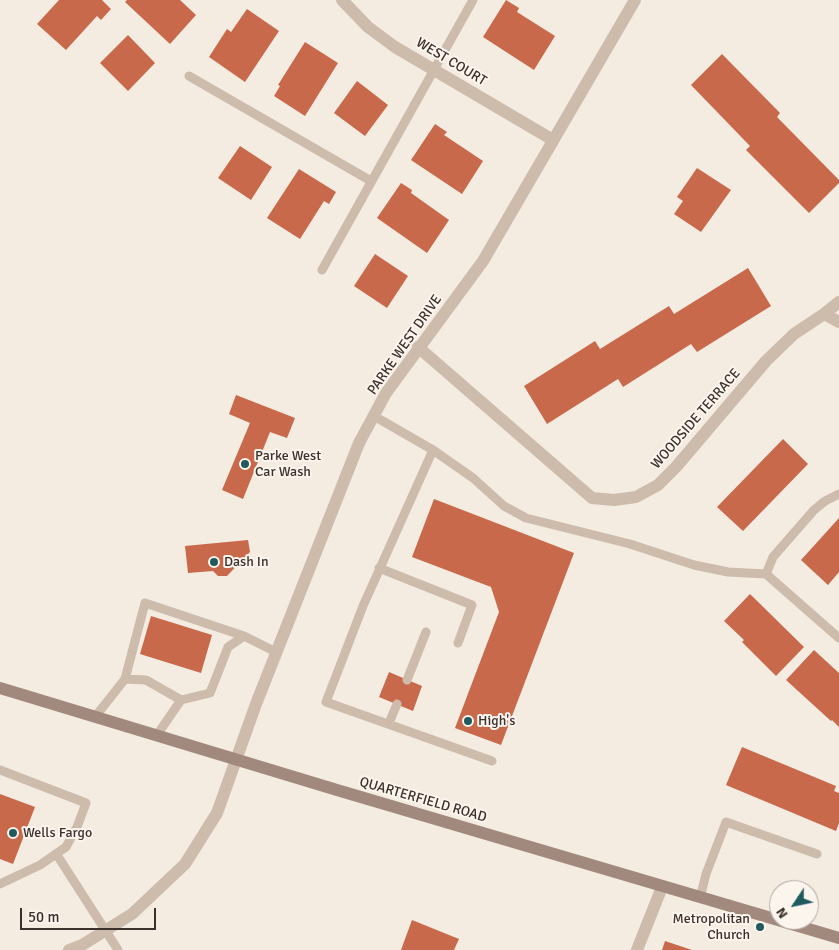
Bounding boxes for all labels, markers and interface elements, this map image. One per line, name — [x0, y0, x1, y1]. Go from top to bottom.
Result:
street label: WEST COURT — [413, 34, 489, 90]
street label: PARKE WEST DRIVE — [364, 292, 446, 398]
street label: WOODSIDE TERRACE — [648, 365, 744, 473]
place label: Parke West Car Wash — [255, 448, 321, 481]
marker: Parke West Car Wash — [239, 458, 251, 470]
place label: Dash In — [224, 554, 269, 570]
marker: Dash In — [208, 556, 220, 568]
place label: High's — [478, 713, 515, 729]
marker: High's — [462, 715, 474, 727]
street label: QUARTERFIELD ROAD — [357, 774, 489, 826]
place label: Wells Fargo — [23, 825, 92, 841]
marker: Wells Fargo — [7, 827, 19, 839]
north arrow — [769, 880, 819, 930]
scale bar — [22, 898, 159, 930]
text: N — [772, 904, 792, 922]
text: 50 m — [28, 908, 59, 926]
place label: Metropolitan Church — [673, 911, 750, 944]
marker: Metropolitan Church — [754, 921, 766, 933]

